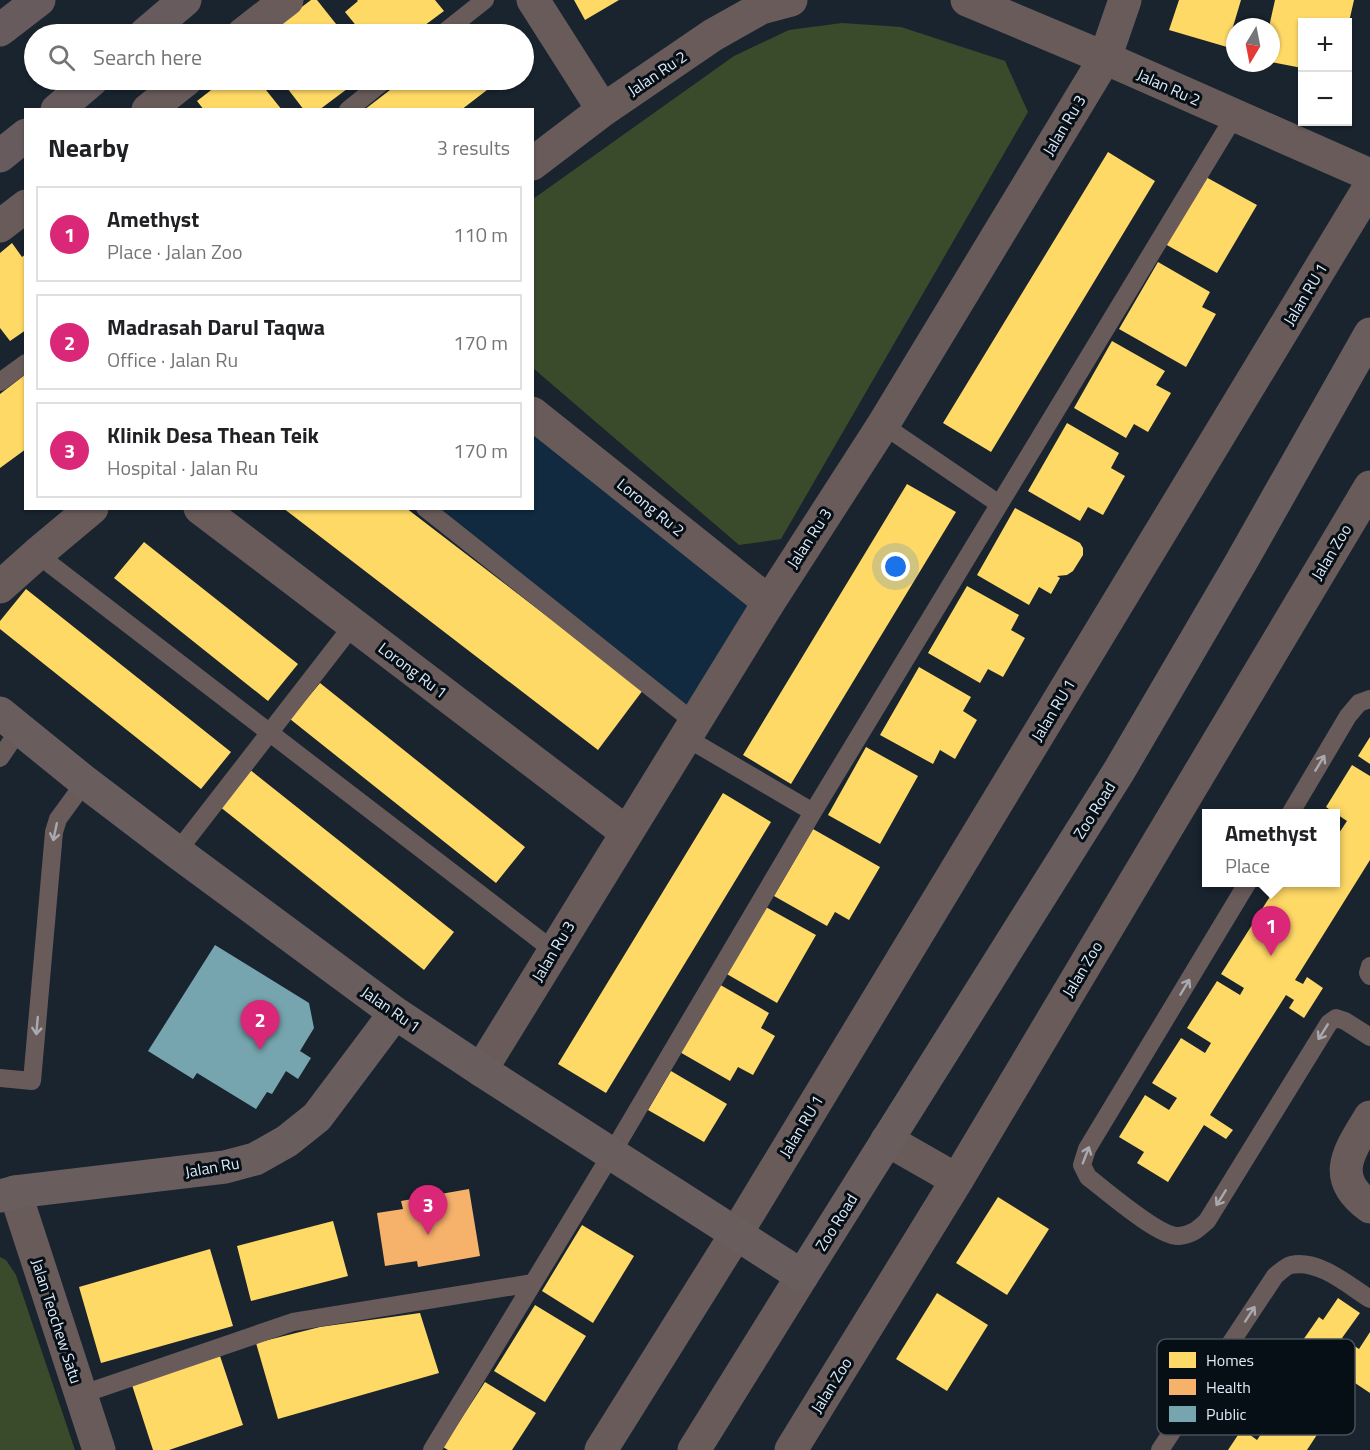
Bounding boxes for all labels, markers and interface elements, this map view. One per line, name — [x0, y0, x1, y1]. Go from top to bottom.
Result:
north arrow — [1226, 18, 1280, 72]
map controls — [1298, 18, 1352, 126]
button: + — [1298, 18, 1352, 72]
search box — [24, 24, 534, 90]
text: Search here — [93, 40, 202, 74]
icon: search — [45, 41, 78, 74]
street label: Jalan Ru 2 — [622, 44, 692, 102]
street label: Jalan Ru 2 — [1133, 62, 1205, 112]
button: − — [1298, 72, 1352, 126]
street label: Jalan Ru 3 — [1036, 90, 1092, 160]
text: Nearby — [48, 128, 129, 167]
text: 3 results — [437, 132, 510, 163]
text: Amethyst — [107, 202, 199, 236]
text: 1 — [64, 219, 75, 250]
text: 110 m — [453, 219, 508, 250]
text: Place · Jalan Zoo — [107, 236, 243, 267]
street label: Jalan RU 1 — [1277, 258, 1333, 330]
text: Madrasah Darul Taqwa — [107, 310, 325, 344]
text: 2 — [64, 327, 75, 358]
text: 170 m — [453, 327, 508, 358]
text: Office · Jalan Ru — [107, 344, 238, 375]
text: Klinik Desa Thean Teik — [107, 418, 319, 452]
text: 3 — [64, 435, 75, 466]
text: 170 m — [453, 435, 508, 466]
text: Hospital · Jalan Ru — [107, 452, 258, 483]
street label: Lorong Ru 2 — [612, 472, 690, 542]
street label: Jalan Ru 3 — [781, 503, 837, 573]
street label: Jalan Zoo — [1305, 519, 1357, 585]
your location — [881, 552, 910, 581]
street label: Lorong Ru 1 — [373, 636, 453, 704]
street label: Jalan RU 1 — [1025, 674, 1081, 746]
one-way arrow — [1314, 755, 1326, 772]
street label: Zoo Road — [1067, 777, 1121, 843]
popup — [1202, 809, 1340, 887]
text: Amethyst — [1225, 816, 1317, 850]
one-way arrow — [49, 822, 61, 841]
text: Place — [1225, 850, 1270, 881]
pin: 1 — [1252, 906, 1290, 956]
street label: Jalan Ru 3 — [525, 916, 581, 986]
street label: Jalan Zoo — [1056, 936, 1108, 1002]
one-way arrow — [1179, 979, 1191, 996]
street label: Jalan Ru 1 — [357, 980, 425, 1038]
pin: 2 — [240, 1000, 280, 1050]
one-way arrow — [31, 1015, 42, 1035]
one-way arrow — [1317, 1023, 1330, 1040]
street label: Jalan RU 1 — [773, 1090, 829, 1162]
one-way arrow — [1081, 1146, 1092, 1165]
street label: Jalan Ru — [183, 1150, 241, 1184]
pin: 3 — [408, 1186, 448, 1235]
street label: Zoo Road — [809, 1189, 863, 1255]
one-way arrow — [1215, 1189, 1227, 1206]
street label: Jalan Teochew Satu — [25, 1255, 89, 1387]
one-way arrow — [1245, 1306, 1257, 1323]
legend — [1157, 1339, 1355, 1435]
text: Homes — [1206, 1348, 1254, 1372]
street label: Jalan Zoo — [804, 1352, 858, 1418]
text: Health — [1206, 1375, 1251, 1399]
text: Public — [1206, 1402, 1247, 1426]

